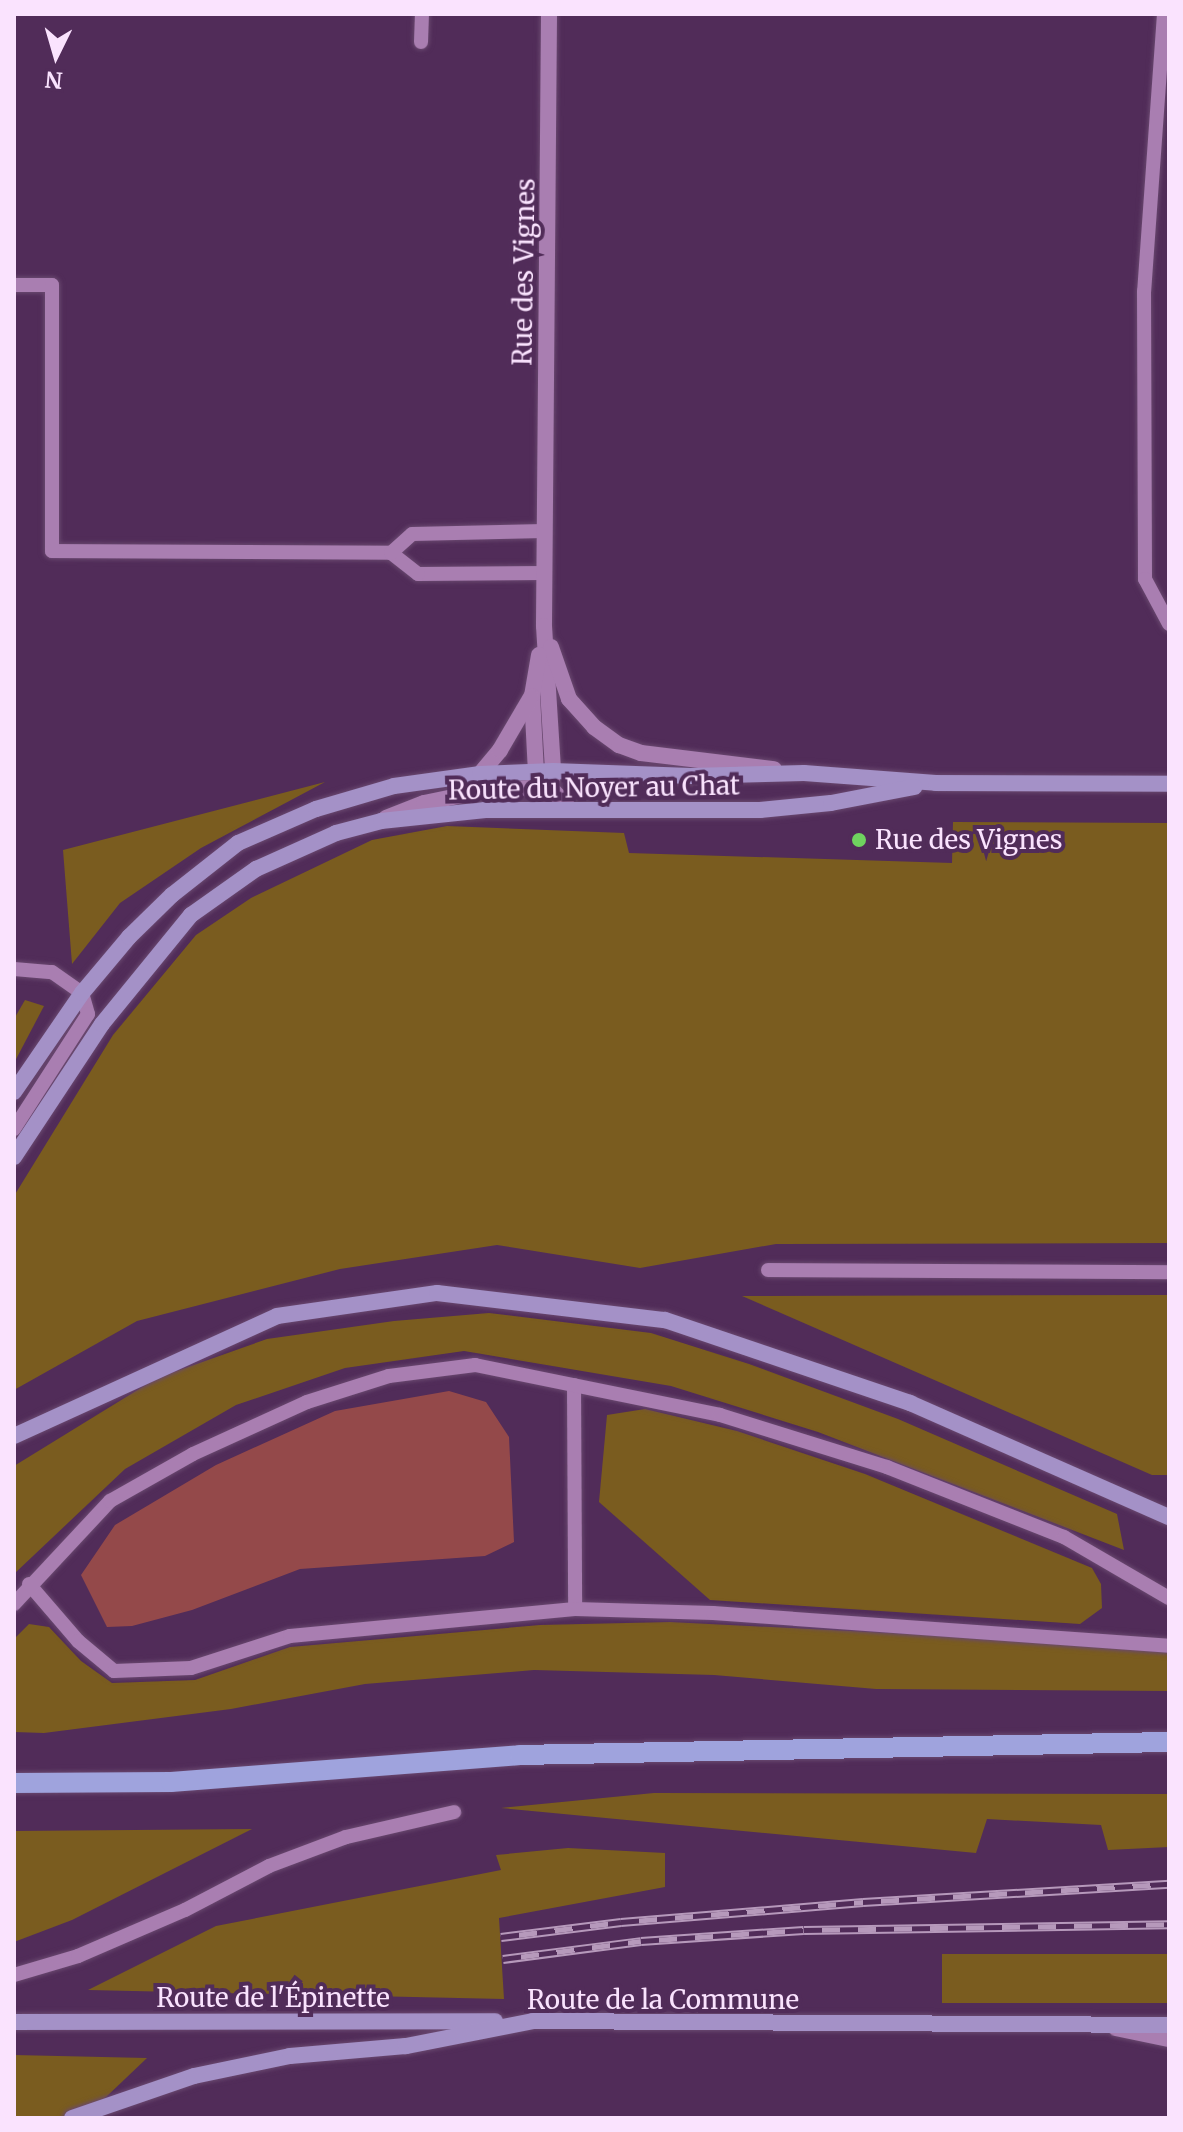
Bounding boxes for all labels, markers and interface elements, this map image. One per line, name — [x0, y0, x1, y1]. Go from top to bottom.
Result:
north arrow — [16, 16, 96, 96]
text: N — [44, 65, 64, 95]
street label: Rue des Vignes — [507, 178, 541, 366]
street label: Route du Noyer au Chat — [448, 770, 740, 806]
place label: Rue des Vignes — [875, 824, 1062, 856]
marker: Rue des Vignes — [850, 831, 868, 849]
street label: Route de l'Épinette — [156, 1982, 390, 2014]
street label: Route de la Commune — [527, 1984, 799, 2016]

